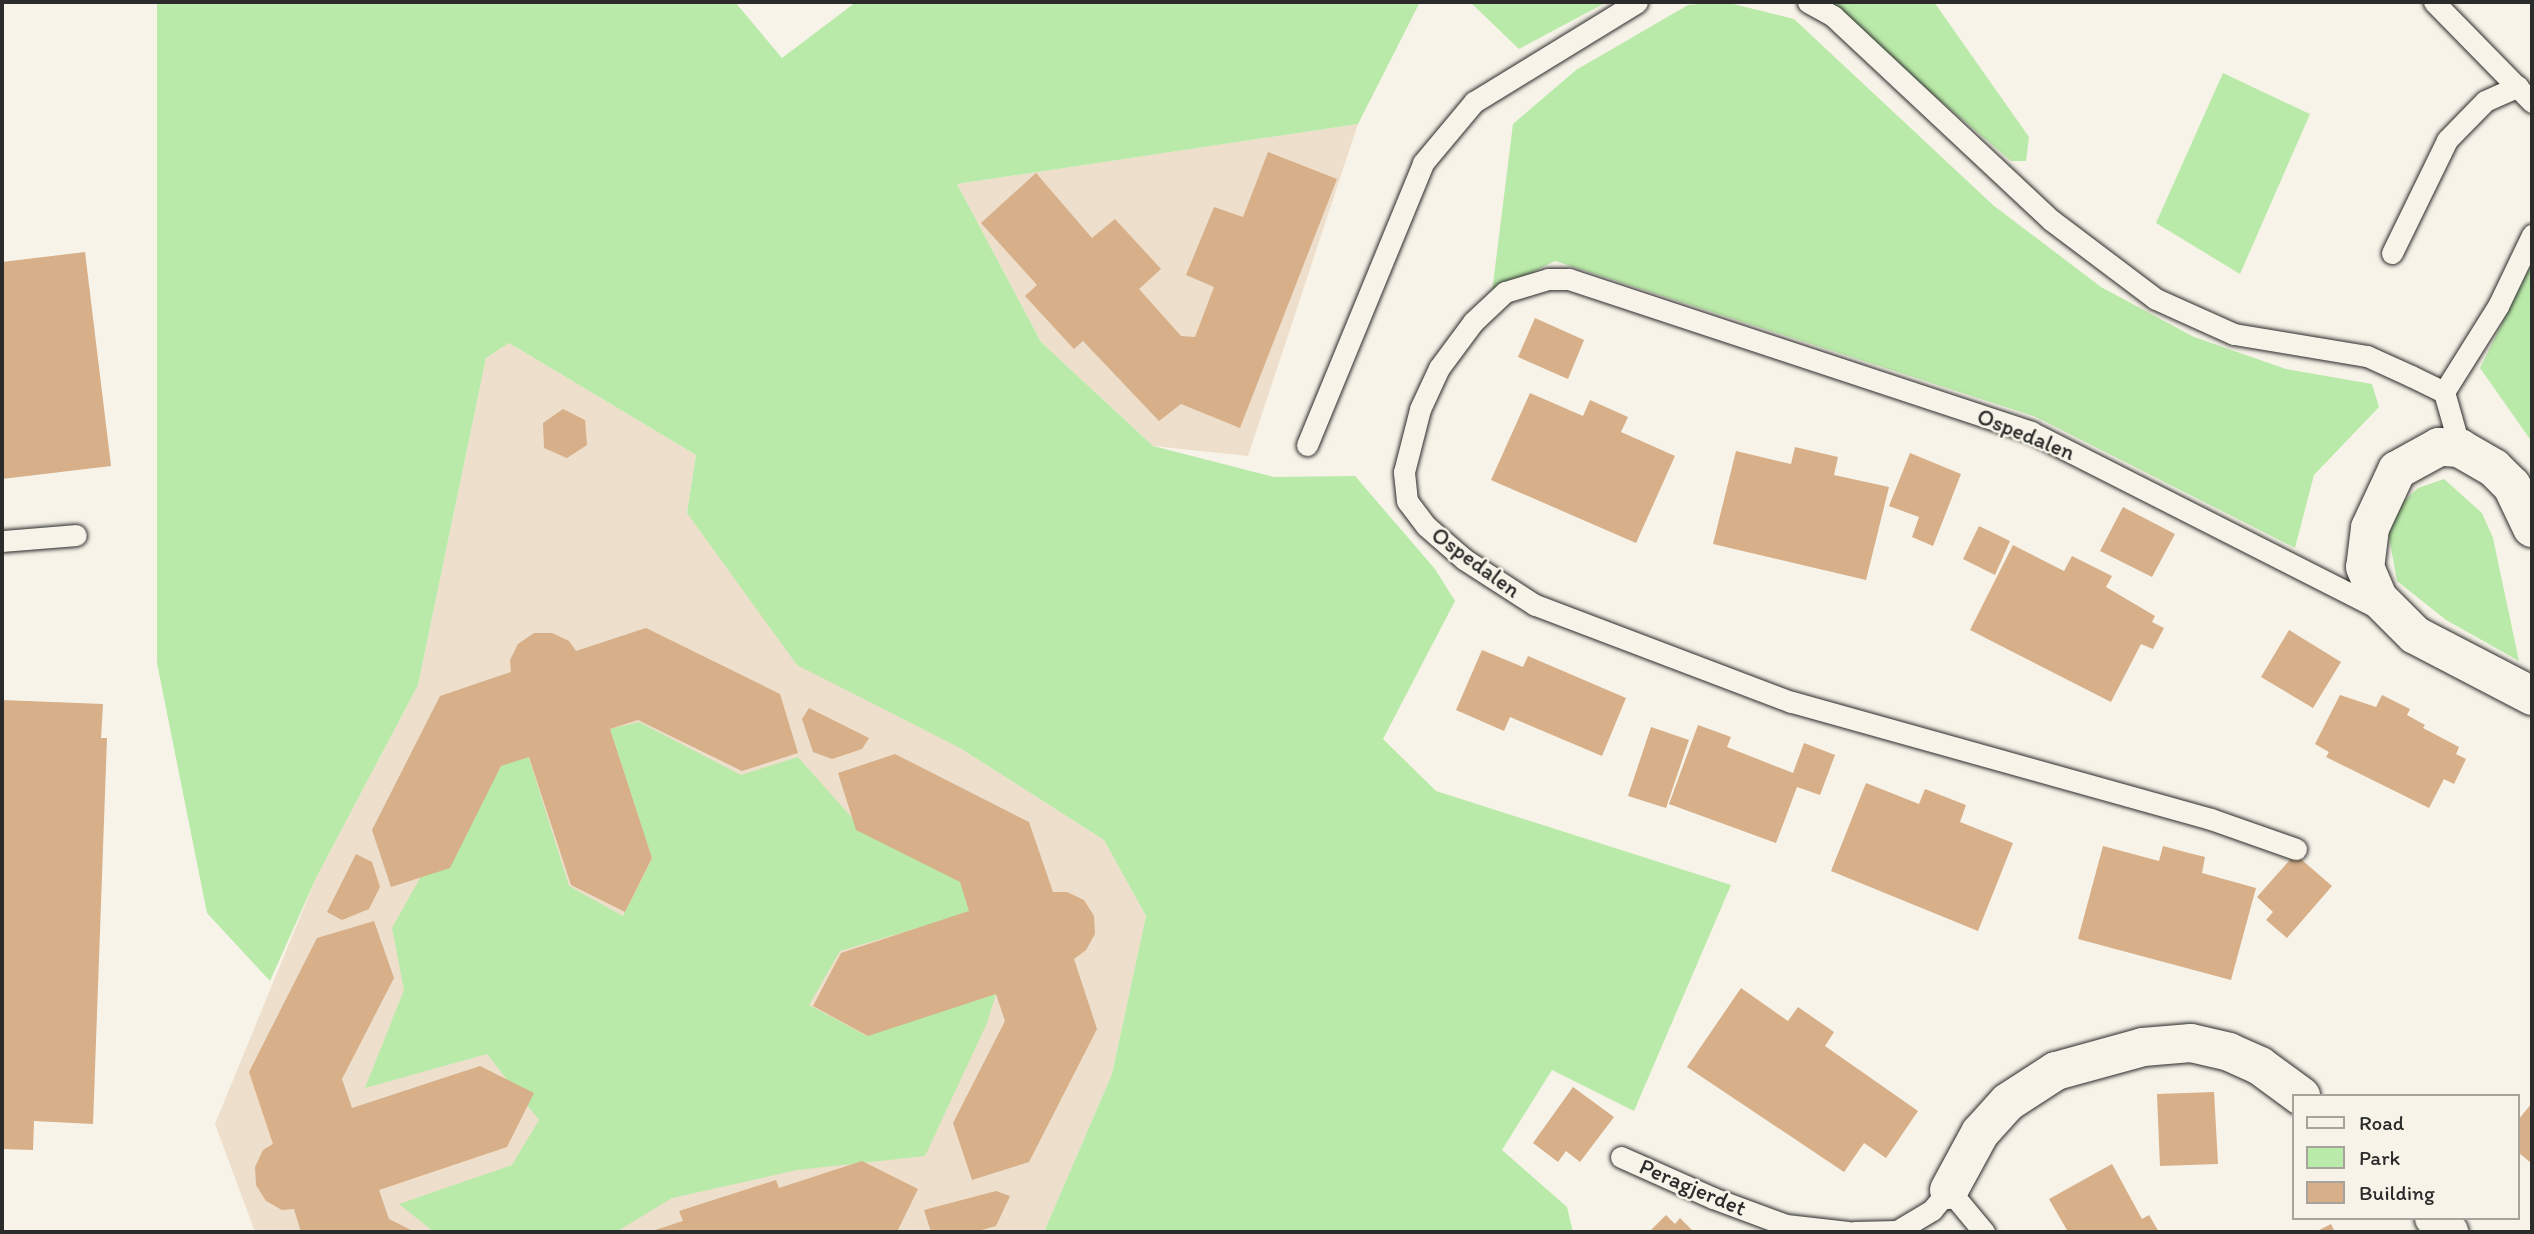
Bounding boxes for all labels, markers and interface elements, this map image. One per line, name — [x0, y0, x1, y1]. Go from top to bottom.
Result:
street label: Ospedalen — [1973, 402, 2079, 466]
street label: Ospedalen — [1426, 521, 1526, 603]
legend — [2292, 1094, 2520, 1220]
text: Road — [2359, 1110, 2404, 1135]
text: Park — [2359, 1145, 2400, 1170]
street label: Peragjerdet — [1635, 1152, 1751, 1222]
text: Building — [2359, 1180, 2435, 1205]

